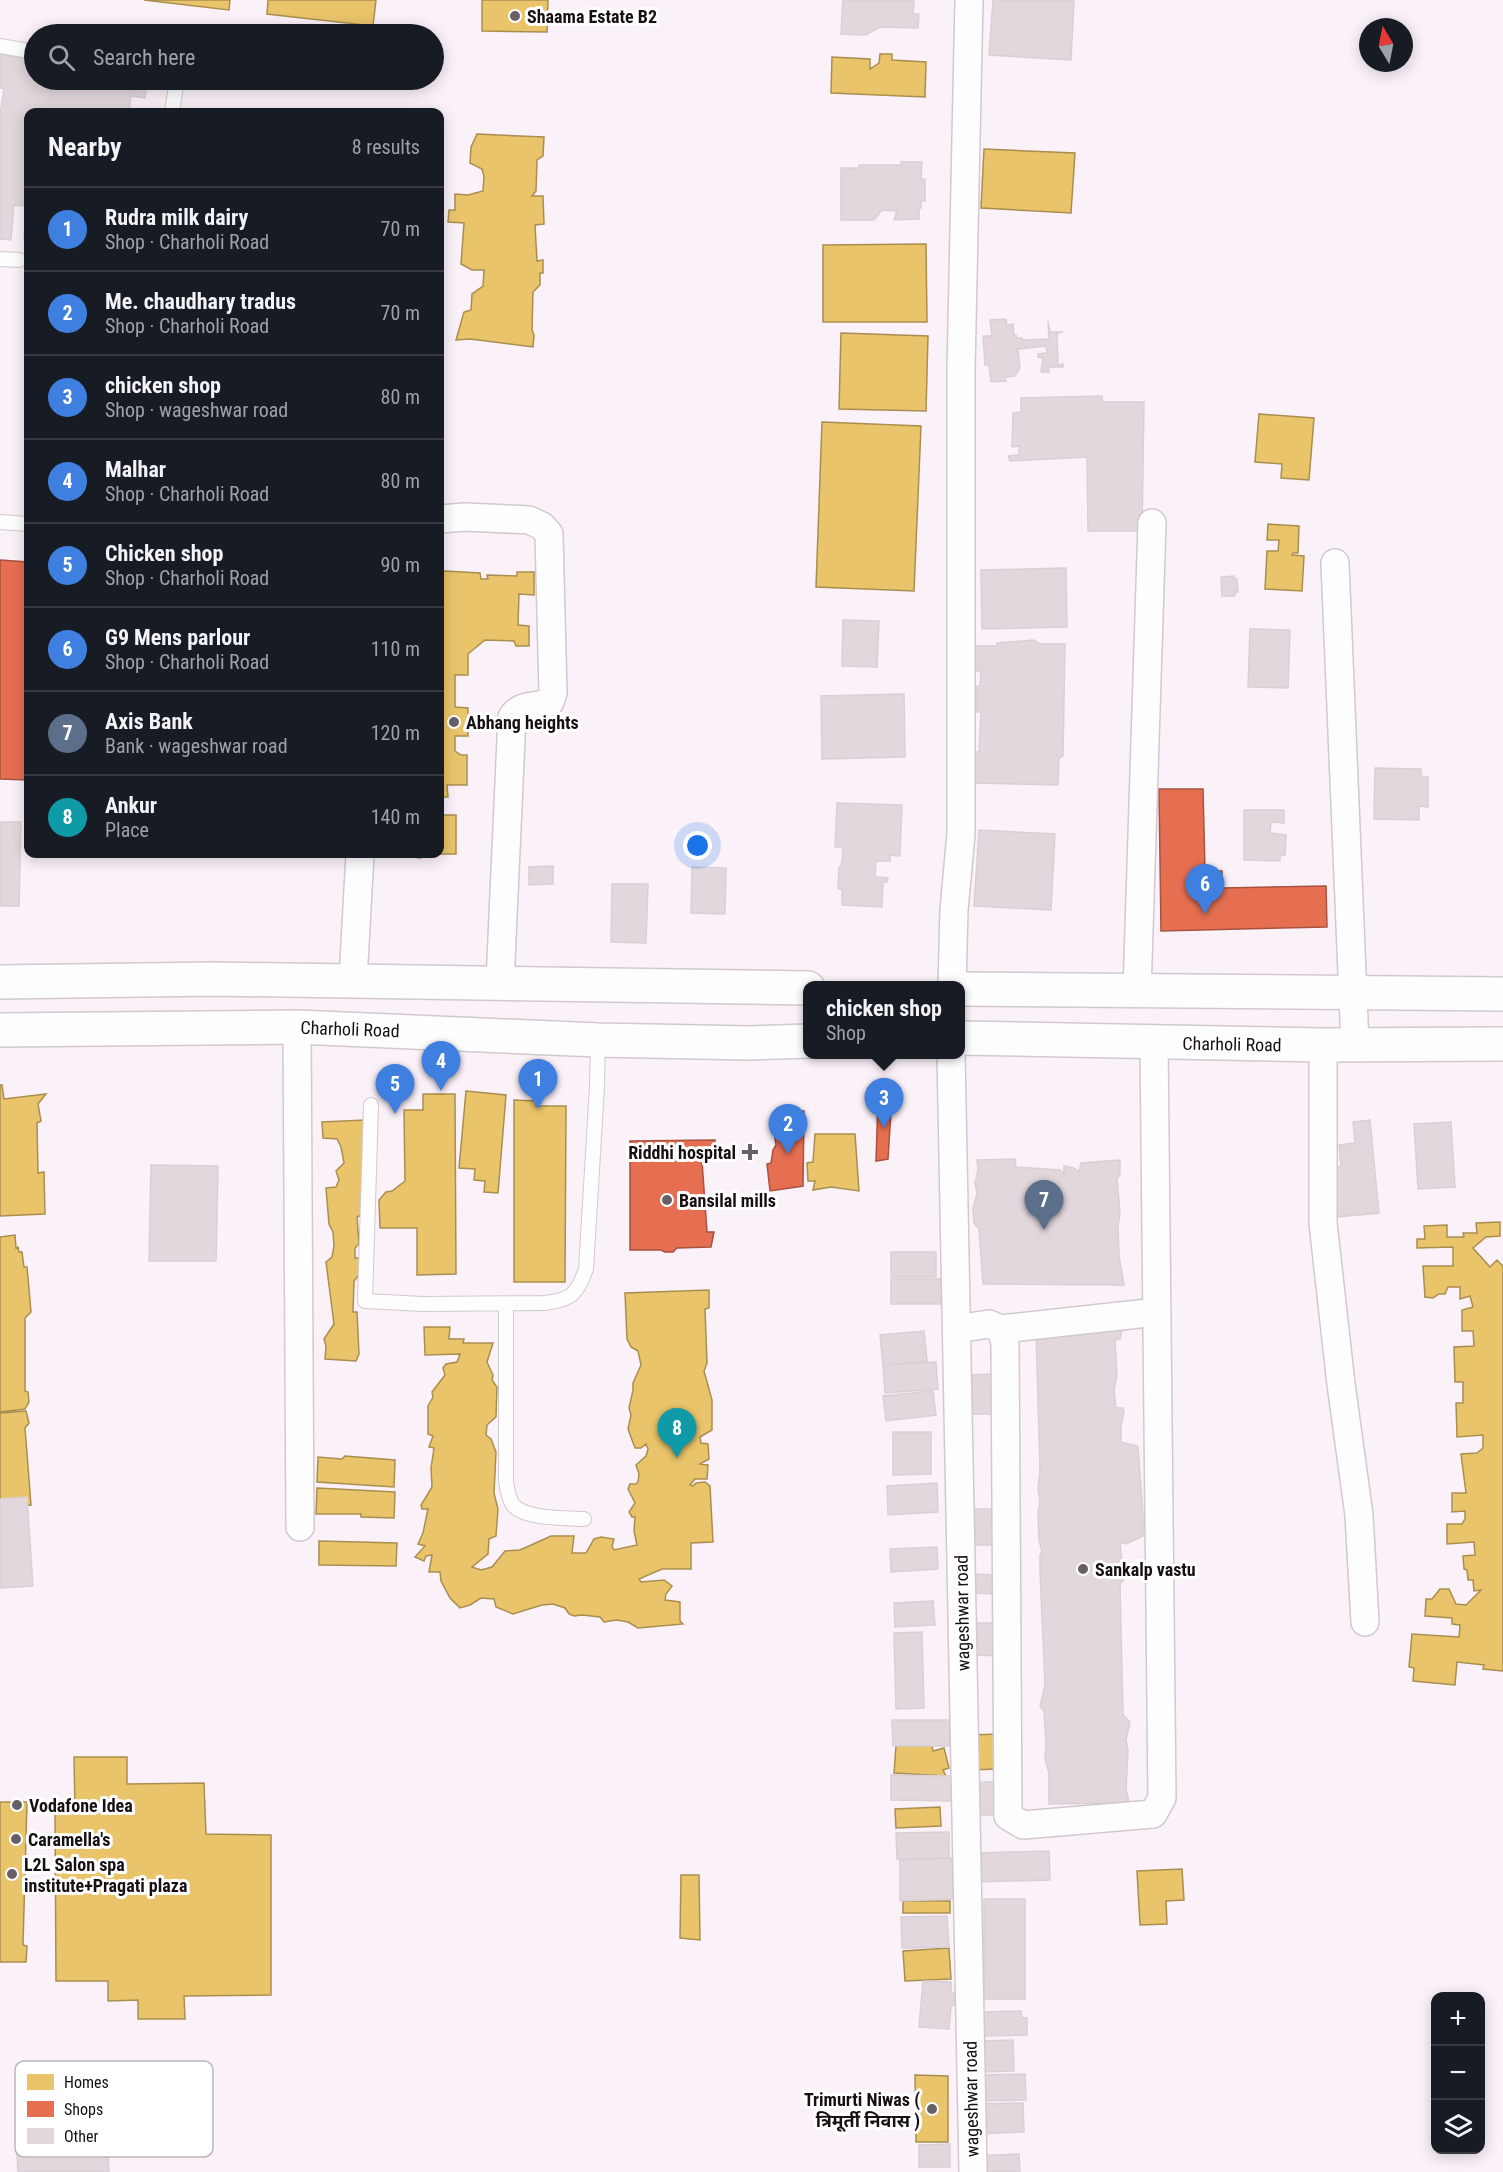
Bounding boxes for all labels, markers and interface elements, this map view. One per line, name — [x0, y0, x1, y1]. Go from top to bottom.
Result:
place label: Shaama Estate B2 — [527, 6, 657, 27]
marker: Shaama Estate B2 — [508, 9, 522, 23]
north arrow — [1359, 18, 1413, 72]
search box — [24, 24, 444, 90]
icon: search — [45, 41, 78, 74]
text: Search here — [93, 45, 195, 70]
text: Nearby — [48, 132, 122, 162]
text: 8 results — [352, 135, 420, 159]
text: Rudra milk dairy — [105, 205, 248, 230]
text: 1 — [62, 217, 73, 241]
text: 70 m — [381, 217, 420, 241]
text: Shop · Charholi Road — [105, 230, 269, 254]
text: Me. chaudhary tradus — [105, 289, 296, 314]
text: 2 — [62, 301, 73, 325]
text: 70 m — [381, 301, 420, 325]
text: Shop · Charholi Road — [105, 314, 269, 338]
text: chicken shop — [105, 373, 221, 398]
text: 3 — [62, 385, 73, 409]
text: 80 m — [381, 385, 420, 409]
text: Shop · wageshwar road — [105, 398, 288, 422]
text: Malhar — [105, 457, 166, 482]
text: 4 — [62, 469, 73, 493]
text: 80 m — [381, 469, 420, 493]
text: Shop · Charholi Road — [105, 482, 269, 506]
text: Chicken shop — [105, 541, 223, 566]
text: 5 — [62, 553, 73, 577]
text: 90 m — [381, 553, 420, 577]
text: Shop · Charholi Road — [105, 566, 269, 590]
text: G9 Mens parlour — [105, 625, 250, 650]
text: 6 — [62, 637, 73, 661]
text: 110 m — [371, 637, 420, 661]
text: Shop · Charholi Road — [105, 650, 269, 674]
text: Axis Bank — [105, 709, 193, 734]
place label: Abhang heights — [466, 712, 579, 733]
marker: Abhang heights — [447, 715, 461, 729]
text: 7 — [62, 721, 73, 745]
text: 120 m — [371, 721, 420, 745]
text: Bank · wageshwar road — [105, 734, 288, 758]
text: Ankur — [105, 793, 157, 818]
text: 8 — [62, 805, 73, 829]
text: 140 m — [371, 805, 420, 829]
text: Place — [105, 818, 149, 842]
your location — [683, 831, 712, 860]
pin: 6 — [1186, 864, 1224, 914]
popup — [803, 981, 965, 1059]
text: chicken shop — [826, 996, 942, 1021]
street label: Charholi Road — [300, 1017, 400, 1041]
text: Shop — [826, 1021, 866, 1045]
street label: Charholi Road — [1182, 1033, 1282, 1055]
pin: 4 — [422, 1042, 460, 1091]
pin: 1 — [518, 1060, 558, 1109]
pin: 5 — [376, 1064, 414, 1114]
pin: 3 — [864, 1078, 904, 1128]
pin: 2 — [768, 1104, 808, 1154]
place label: Riddhi hospital — [628, 1142, 736, 1163]
marker: Riddhi hospital — [741, 1143, 759, 1161]
pin: 7 — [1024, 1180, 1064, 1230]
place label: Bansilal mills — [679, 1190, 776, 1211]
marker: Bansilal mills — [660, 1193, 674, 1207]
pin: 8 — [658, 1408, 696, 1458]
street label: wageshwar road — [950, 1555, 974, 1671]
place label: Sankalp vastu — [1095, 1559, 1196, 1580]
marker: Sankalp vastu — [1076, 1562, 1090, 1576]
place label: Vodafone Idea — [29, 1795, 133, 1816]
marker: Vodafone Idea — [10, 1798, 24, 1812]
place label: Caramella's — [28, 1829, 111, 1850]
marker: Caramella's — [9, 1832, 23, 1846]
place label: L2L Salon spa institute+Pragati plaza — [24, 1854, 187, 1896]
marker: L2L Salon spa institute+Pragati plaza — [5, 1867, 19, 1881]
map controls — [1431, 1992, 1485, 2154]
button: + — [1431, 1992, 1485, 2046]
street label: wageshwar road — [959, 2041, 983, 2157]
button: − — [1431, 2046, 1485, 2100]
legend — [15, 2061, 213, 2157]
text: Homes — [64, 2073, 109, 2092]
place label: Trimurti Niwas ( त्रिमूर्ती निवास ) — [804, 2089, 920, 2133]
text: Shops — [64, 2100, 103, 2119]
button: layers — [1431, 2100, 1485, 2154]
marker: Trimurti Niwas ( त्रिमूर्ती निवास ) — [925, 2102, 939, 2116]
text: Other — [64, 2127, 99, 2146]

